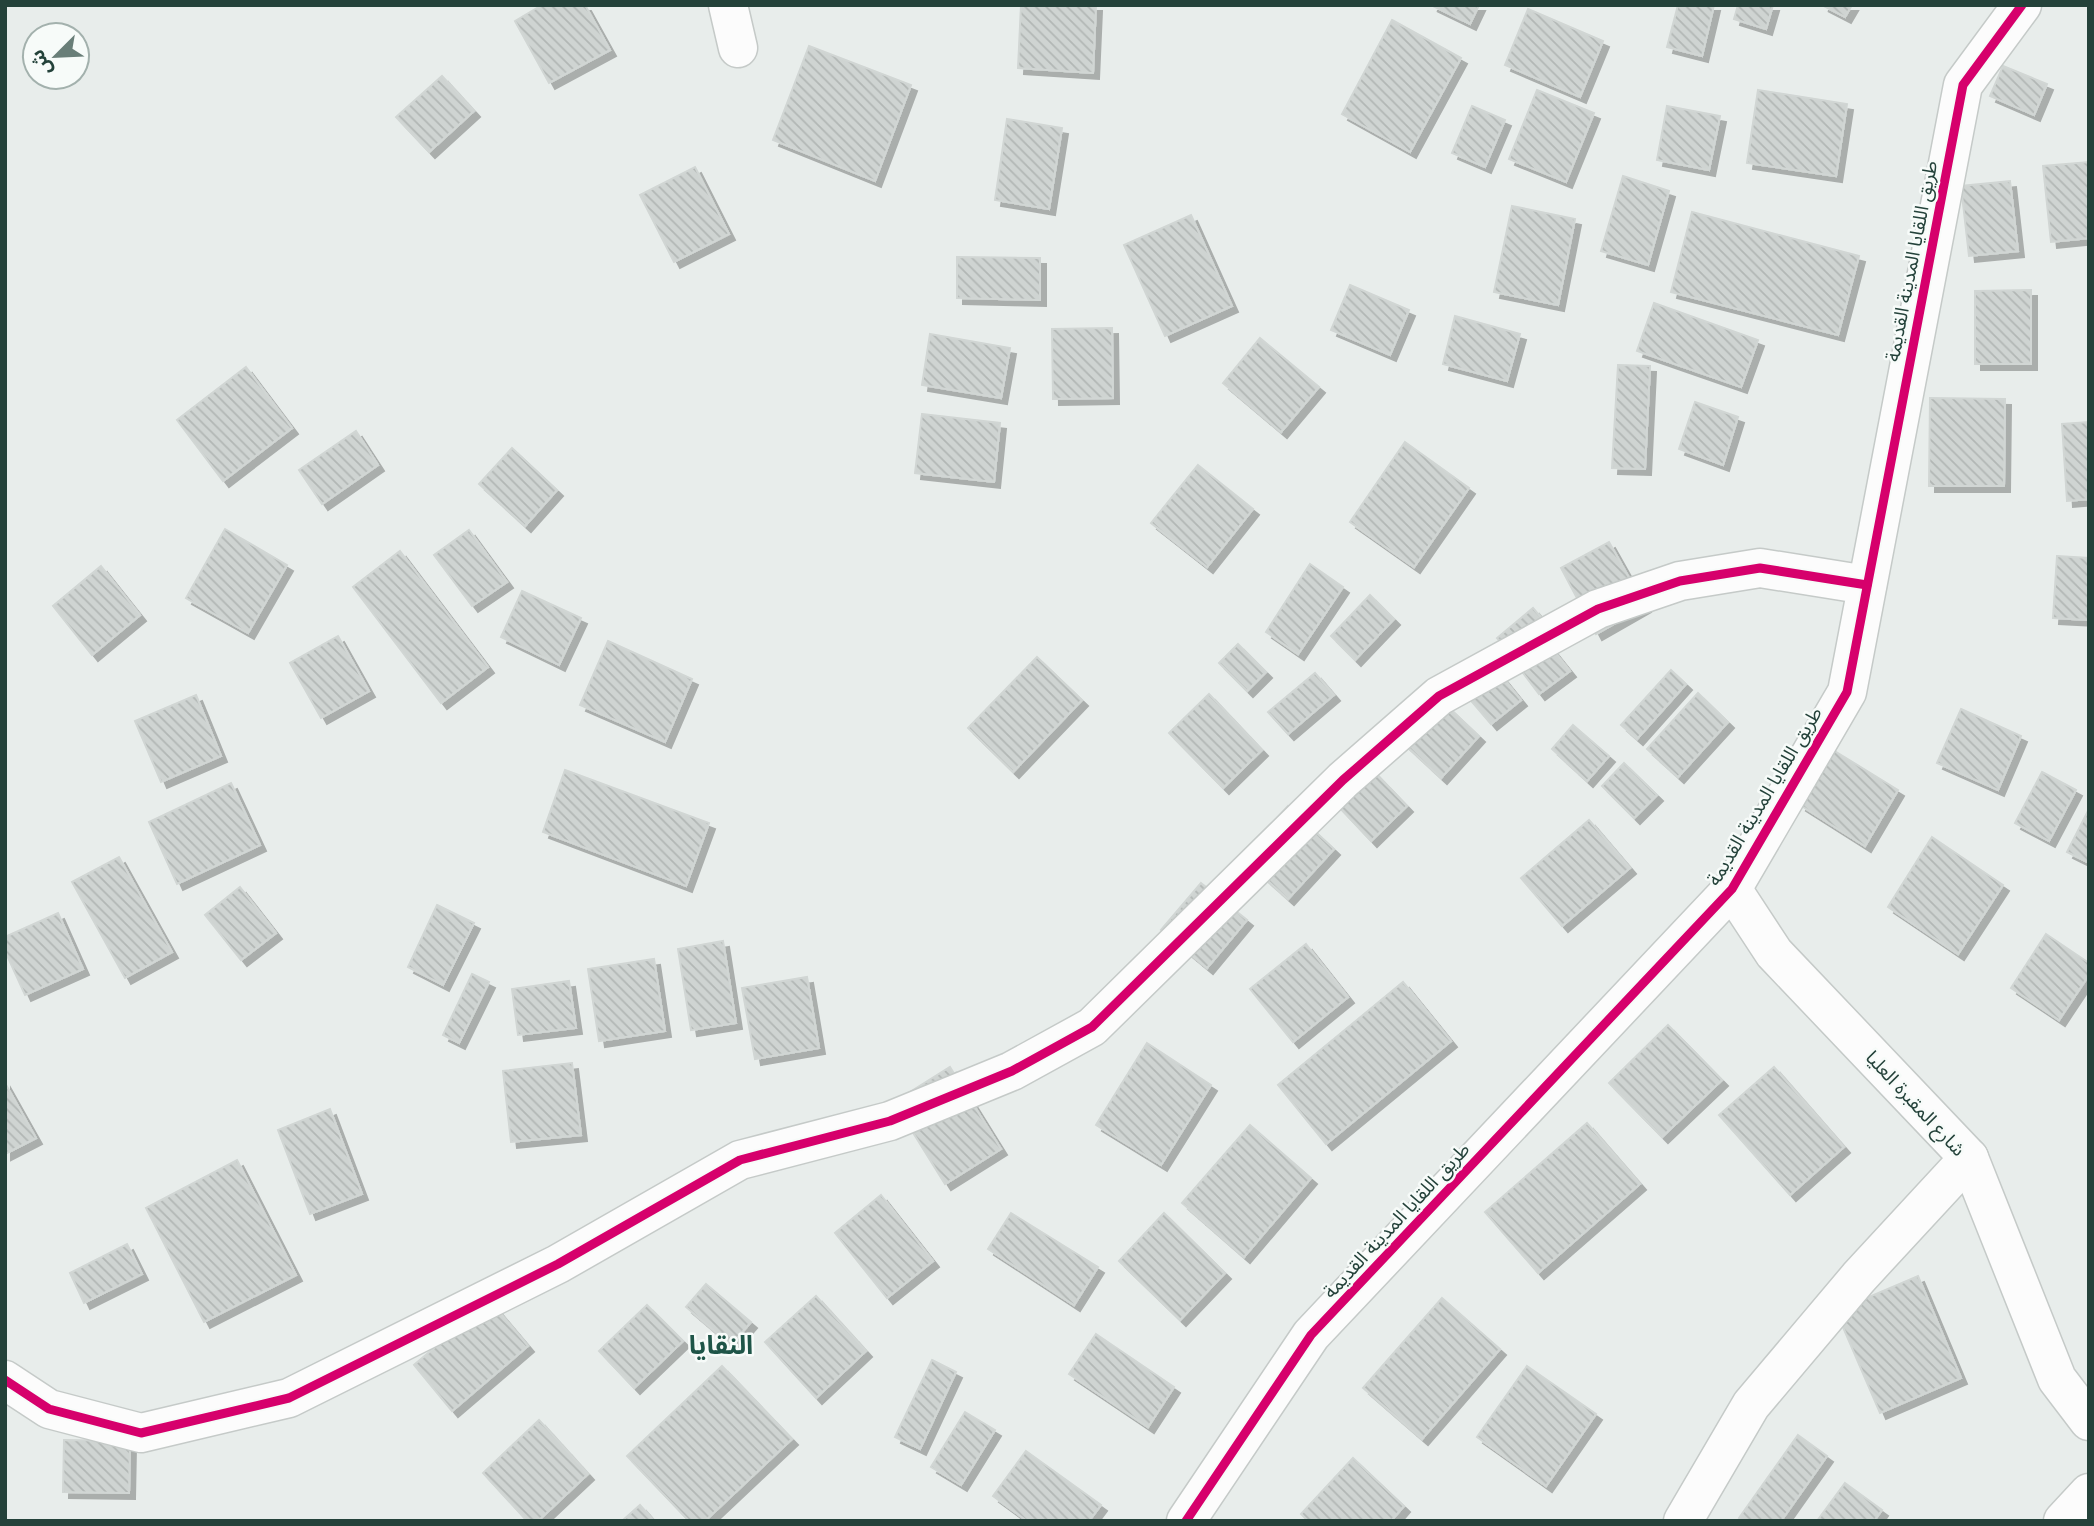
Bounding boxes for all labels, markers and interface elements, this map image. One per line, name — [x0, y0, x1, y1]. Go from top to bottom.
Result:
north arrow — [21, 21, 91, 91]
text: ش — [24, 46, 57, 80]
street label: طريق اللقايا المدينة القديمة — [1880, 158, 1942, 364]
street label: طريق اللقايا المدينة القديمة — [1701, 702, 1827, 890]
street label: شارع المقبرة العليا — [1859, 1045, 1971, 1162]
street label: طريق اللقايا المدينة القديمة — [1318, 1137, 1475, 1303]
district label: النقايا — [689, 1328, 753, 1361]

